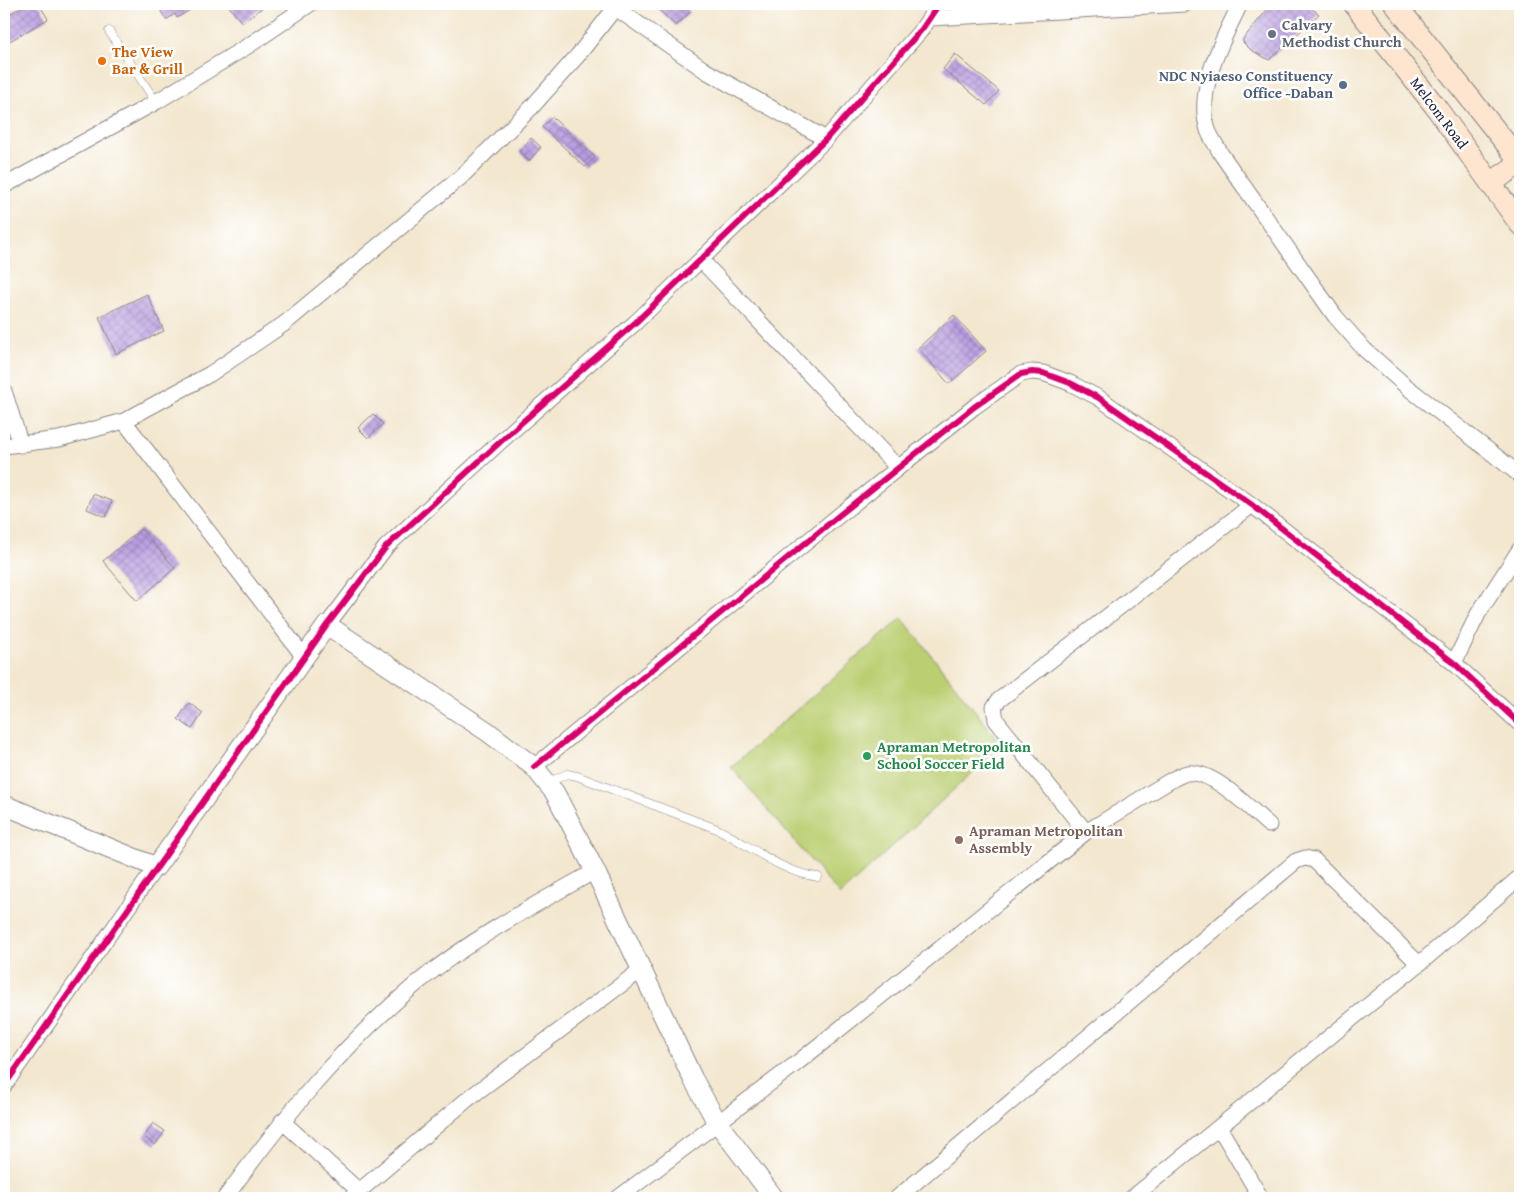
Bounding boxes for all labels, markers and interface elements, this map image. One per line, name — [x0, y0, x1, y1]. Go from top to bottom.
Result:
place label: Calvary Methodist Church — [1282, 14, 1402, 52]
marker: Calvary Methodist Church — [1266, 28, 1278, 40]
place label: The View Bar & Grill — [112, 41, 183, 79]
marker: The View Bar & Grill — [96, 55, 108, 67]
place label: NDC Nyiaeso Constituency Office -Daban — [1159, 65, 1333, 103]
street label: Melcom Road — [1405, 73, 1473, 153]
marker: NDC Nyiaeso Constituency Office -Daban — [1337, 79, 1349, 91]
place label: Apraman Metropolitan School Soccer Field — [877, 736, 1031, 774]
marker: Apraman Metropolitan School Soccer Field — [861, 750, 873, 762]
place label: Apraman Metropolitan Assembly — [969, 820, 1123, 858]
marker: Apraman Metropolitan Assembly — [953, 834, 965, 846]

